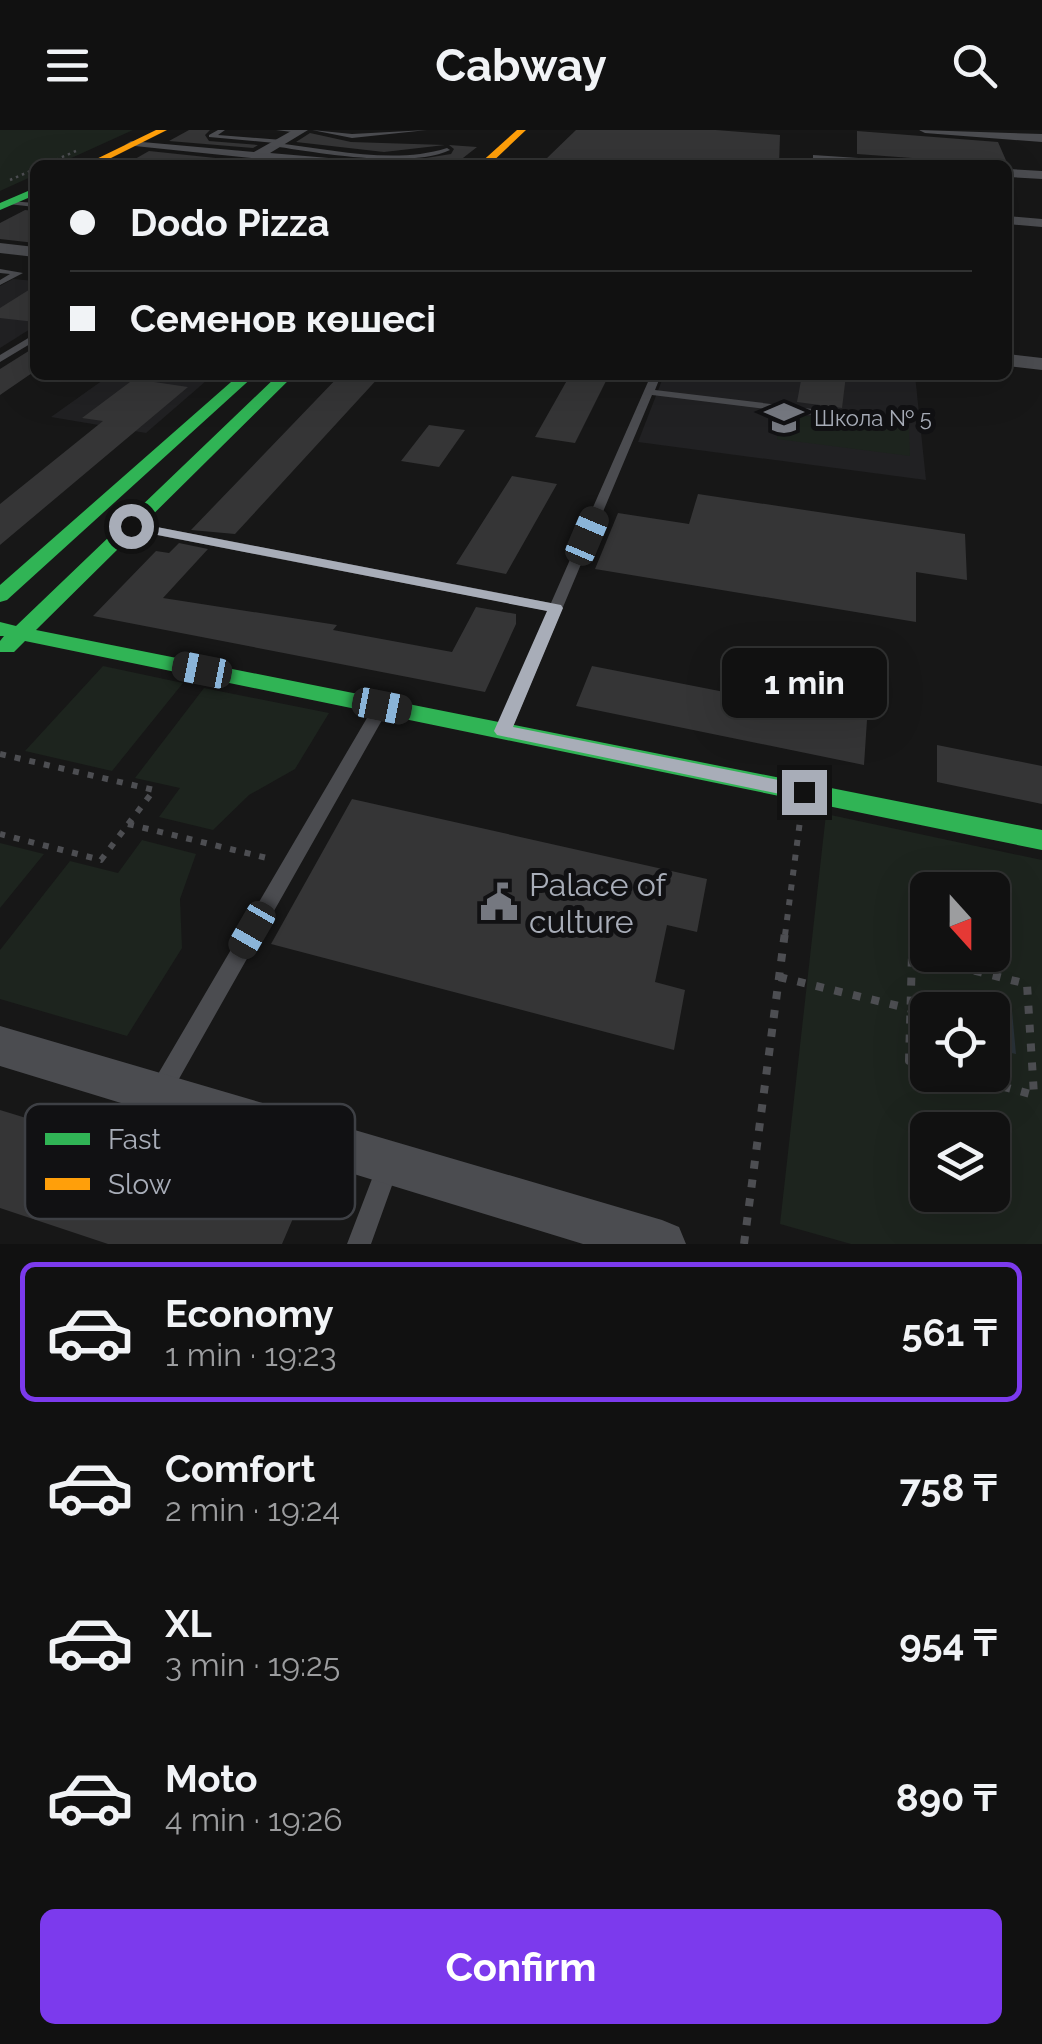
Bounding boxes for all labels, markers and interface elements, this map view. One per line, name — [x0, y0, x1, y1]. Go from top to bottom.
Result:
icon: menu — [40, 38, 95, 93]
icon: search — [947, 38, 1002, 93]
text: Cabway — [435, 39, 607, 92]
text: Dodo Pizza — [130, 200, 330, 245]
text: Семенов көшесі — [130, 296, 436, 341]
school or university icon: Школа № 5 — [763, 397, 805, 439]
place label: Школа № 5 — [814, 405, 932, 431]
car — [561, 503, 613, 569]
route start — [109, 504, 154, 549]
callout: 1 min — [722, 647, 886, 717]
car — [170, 650, 234, 690]
text: 1 min — [764, 664, 845, 701]
car — [350, 686, 414, 726]
route end — [782, 770, 827, 815]
place label: Palace of culture — [529, 866, 667, 940]
north arrow — [910, 872, 1010, 972]
map controls — [910, 872, 1010, 1212]
public building icon: Palace of culture — [478, 881, 520, 923]
car — [224, 897, 280, 963]
button: locate — [910, 992, 1010, 1092]
legend — [25, 1104, 355, 1219]
button: layers — [910, 1112, 1010, 1212]
text: Fast — [108, 1123, 161, 1156]
text: Slow — [108, 1168, 172, 1201]
icon: car — [45, 1287, 135, 1377]
text: Economy — [165, 1291, 334, 1336]
text: 561 ₸ — [901, 1310, 997, 1355]
text: 1 min · 19:23 — [165, 1336, 337, 1373]
icon: car — [45, 1442, 135, 1532]
text: Comfort — [165, 1446, 315, 1491]
text: 758 ₸ — [900, 1465, 997, 1510]
text: 2 min · 19:24 — [165, 1491, 340, 1528]
icon: car — [45, 1597, 135, 1687]
text: XL — [165, 1601, 212, 1646]
text: 954 ₸ — [899, 1620, 997, 1665]
text: 3 min · 19:25 — [165, 1646, 340, 1683]
icon: car — [45, 1752, 135, 1842]
text: Moto — [165, 1756, 258, 1801]
text: 890 ₸ — [896, 1775, 997, 1820]
text: 4 min · 19:26 — [165, 1801, 342, 1838]
button: Confirm — [40, 1909, 1002, 2024]

